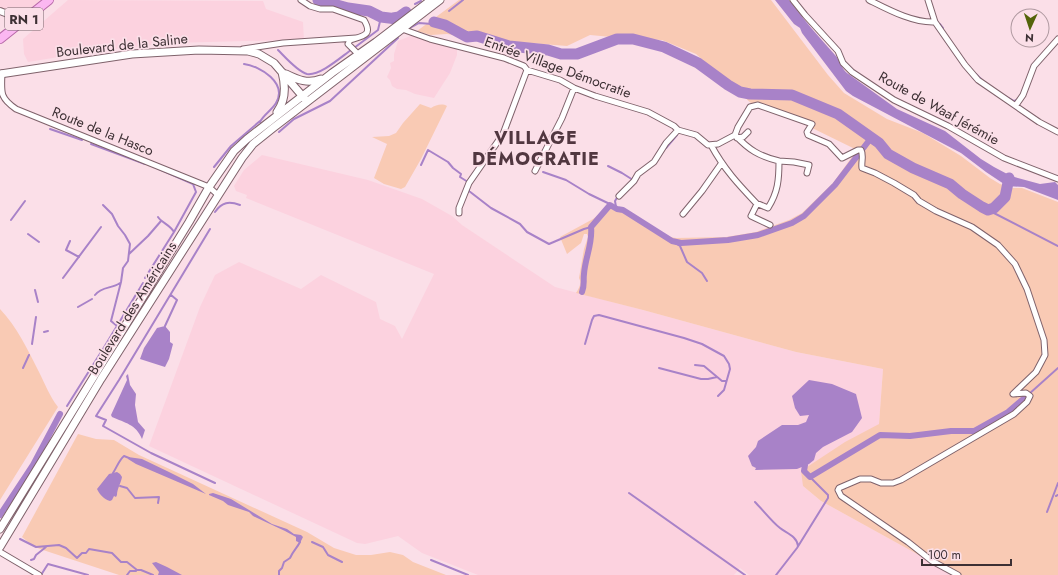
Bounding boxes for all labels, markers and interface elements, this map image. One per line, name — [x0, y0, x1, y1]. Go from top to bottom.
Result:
road number: RN 1 — [5, 8, 43, 30]
north arrow — [1010, 8, 1050, 48]
street label: Boulevard de la Saline — [55, 28, 189, 62]
text: N — [1025, 30, 1034, 46]
street label: Entrée Village Démocratie — [482, 31, 634, 103]
street label: Route de Waaf Jérémie — [875, 66, 1003, 150]
street label: Route de la Hasco — [49, 102, 157, 161]
district label: VILLAGE DÉMOCRATIE — [472, 125, 600, 172]
street label: Boulevard des Américains — [83, 237, 181, 379]
scale bar — [922, 541, 1011, 567]
text: 100 m — [928, 546, 961, 564]

